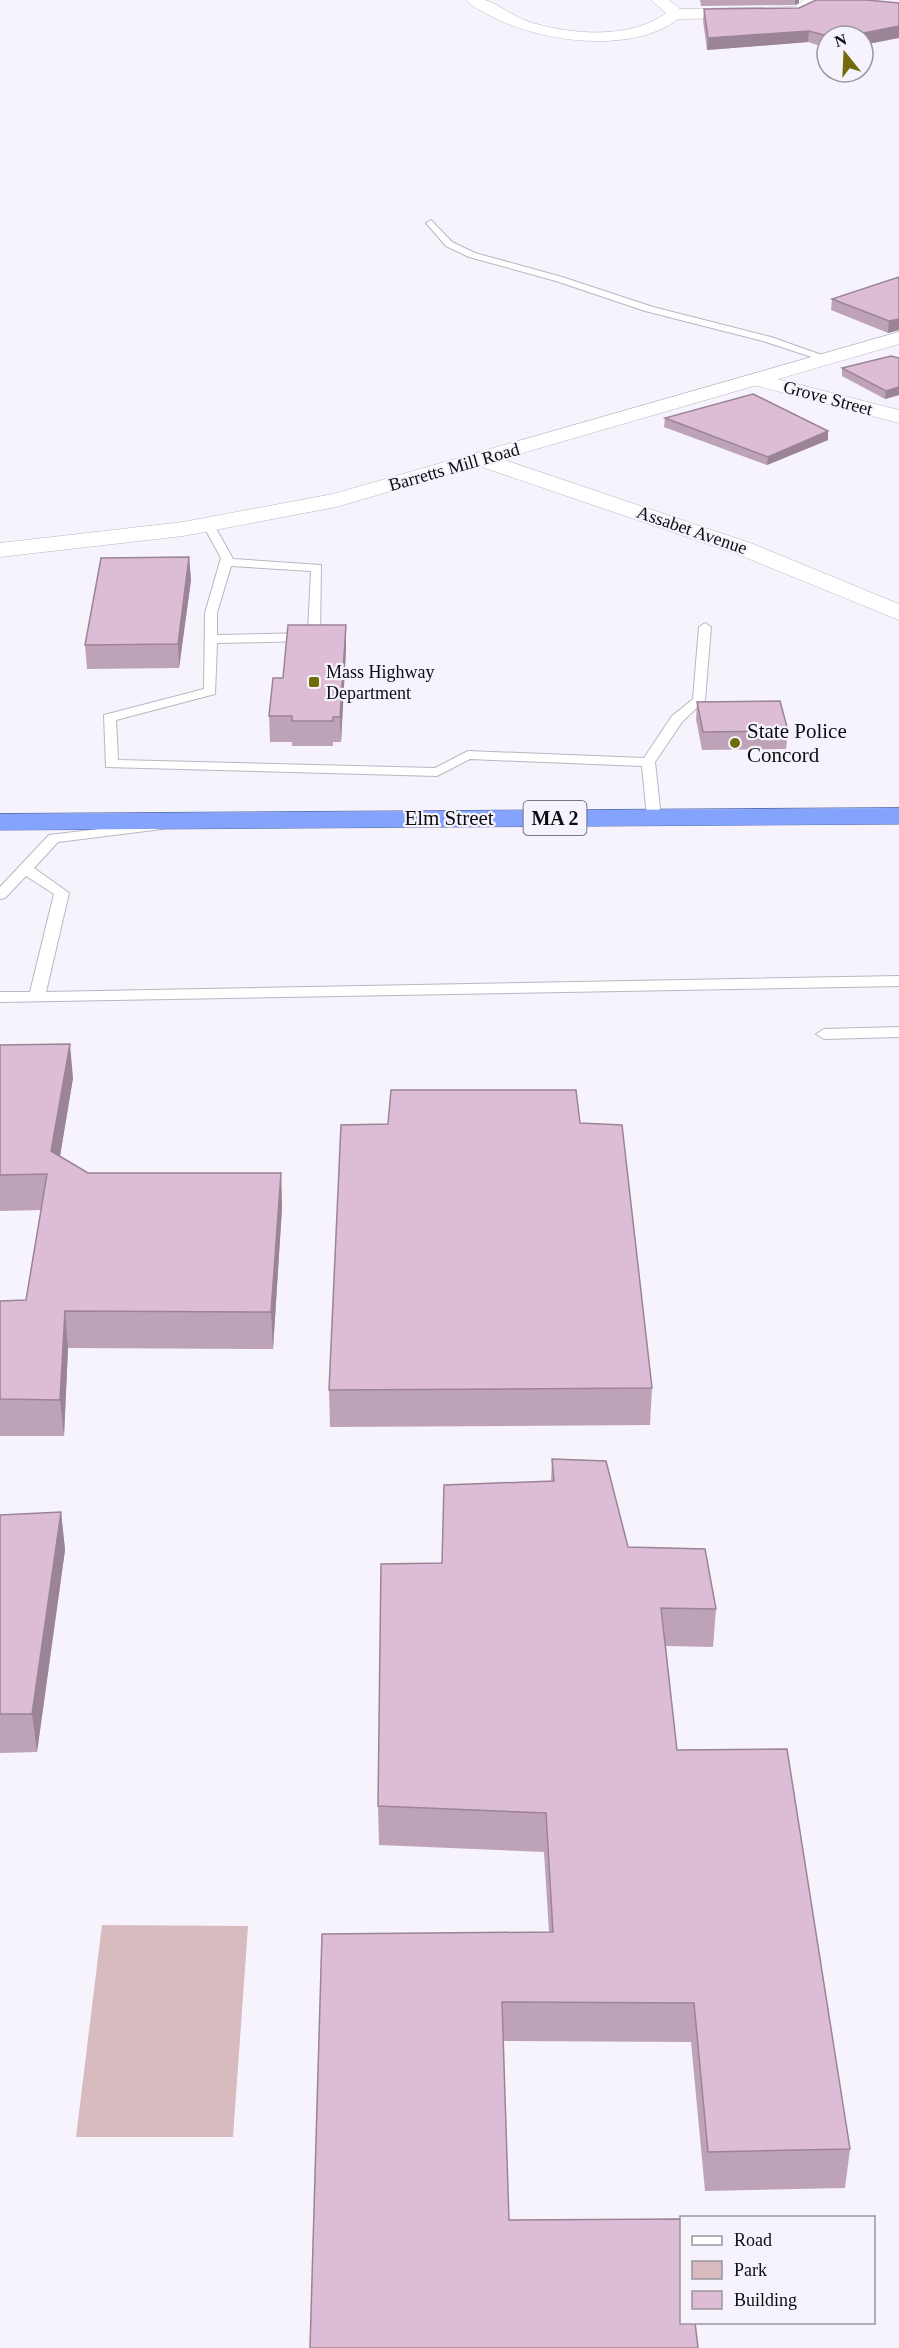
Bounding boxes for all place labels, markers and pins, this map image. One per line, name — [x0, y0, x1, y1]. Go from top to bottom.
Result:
place label: Mass Highway Department — [326, 662, 435, 703]
marker: Mass Highway Department — [307, 675, 321, 689]
place label: State Police Concord — [747, 719, 847, 767]
marker: State Police Concord — [728, 736, 742, 750]

